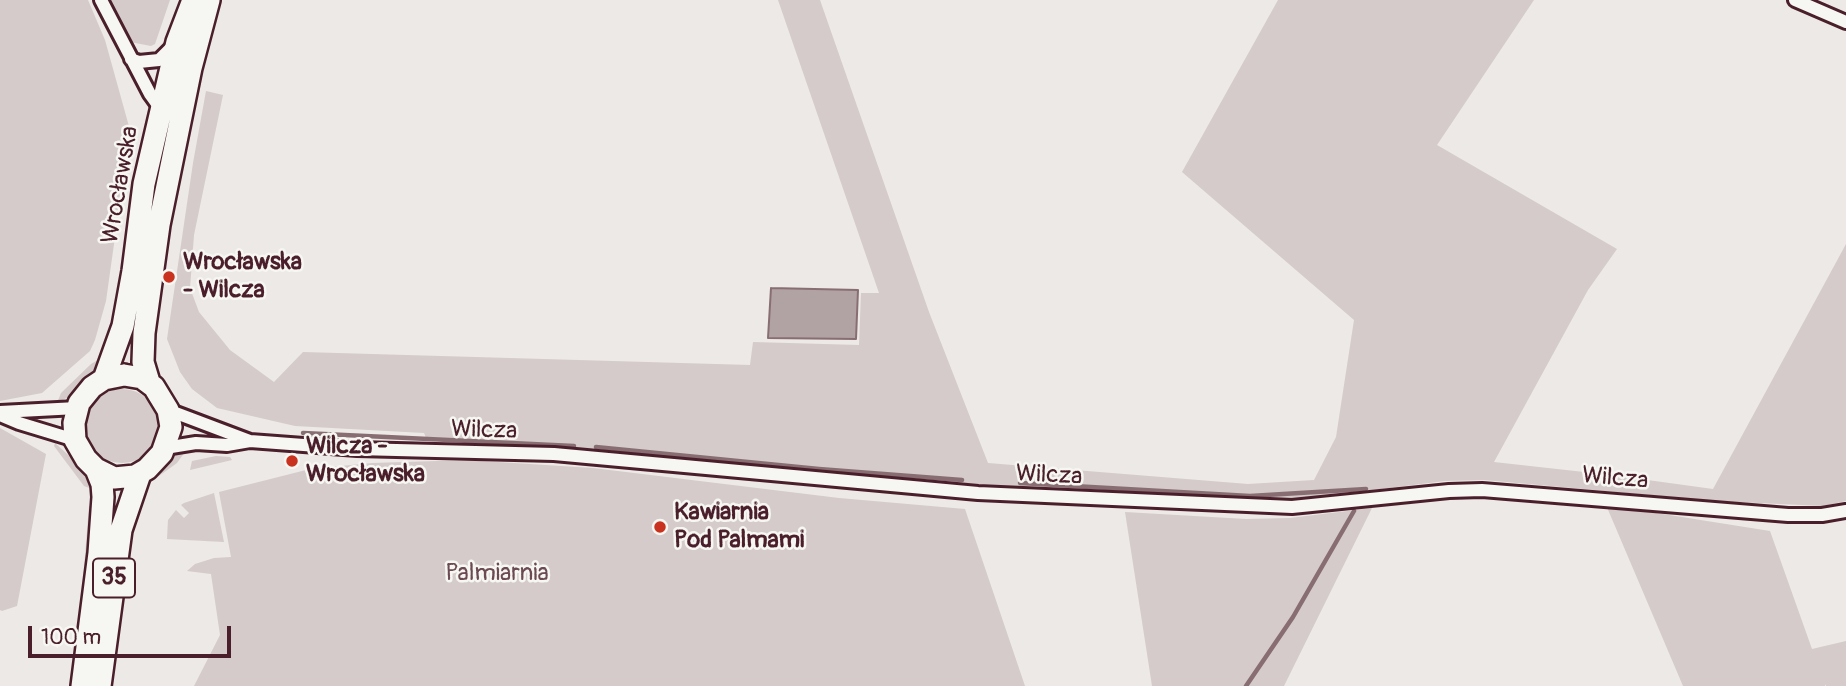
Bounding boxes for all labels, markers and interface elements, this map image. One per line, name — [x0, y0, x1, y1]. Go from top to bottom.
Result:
street label: Wrocławska — [96, 124, 146, 246]
place label: Wrocławska - Wilcza — [183, 249, 302, 305]
marker: Wrocławska - Wilcza — [161, 269, 177, 285]
street label: Wilcza — [450, 415, 518, 447]
place label: Wilcza - Wrocławska — [306, 433, 425, 489]
marker: Wilcza - Wrocławska — [284, 453, 300, 469]
street label: Wilcza — [1015, 460, 1083, 492]
street label: Wilcza — [1581, 462, 1649, 496]
place label: Kawiarnia Pod Palmami — [674, 499, 804, 555]
marker: Kawiarnia Pod Palmami — [652, 519, 668, 535]
road number: 35 — [93, 558, 135, 598]
park label: Palmiarnia — [445, 560, 549, 588]
scale bar — [32, 612, 234, 656]
text: 100 m — [41, 624, 101, 651]

